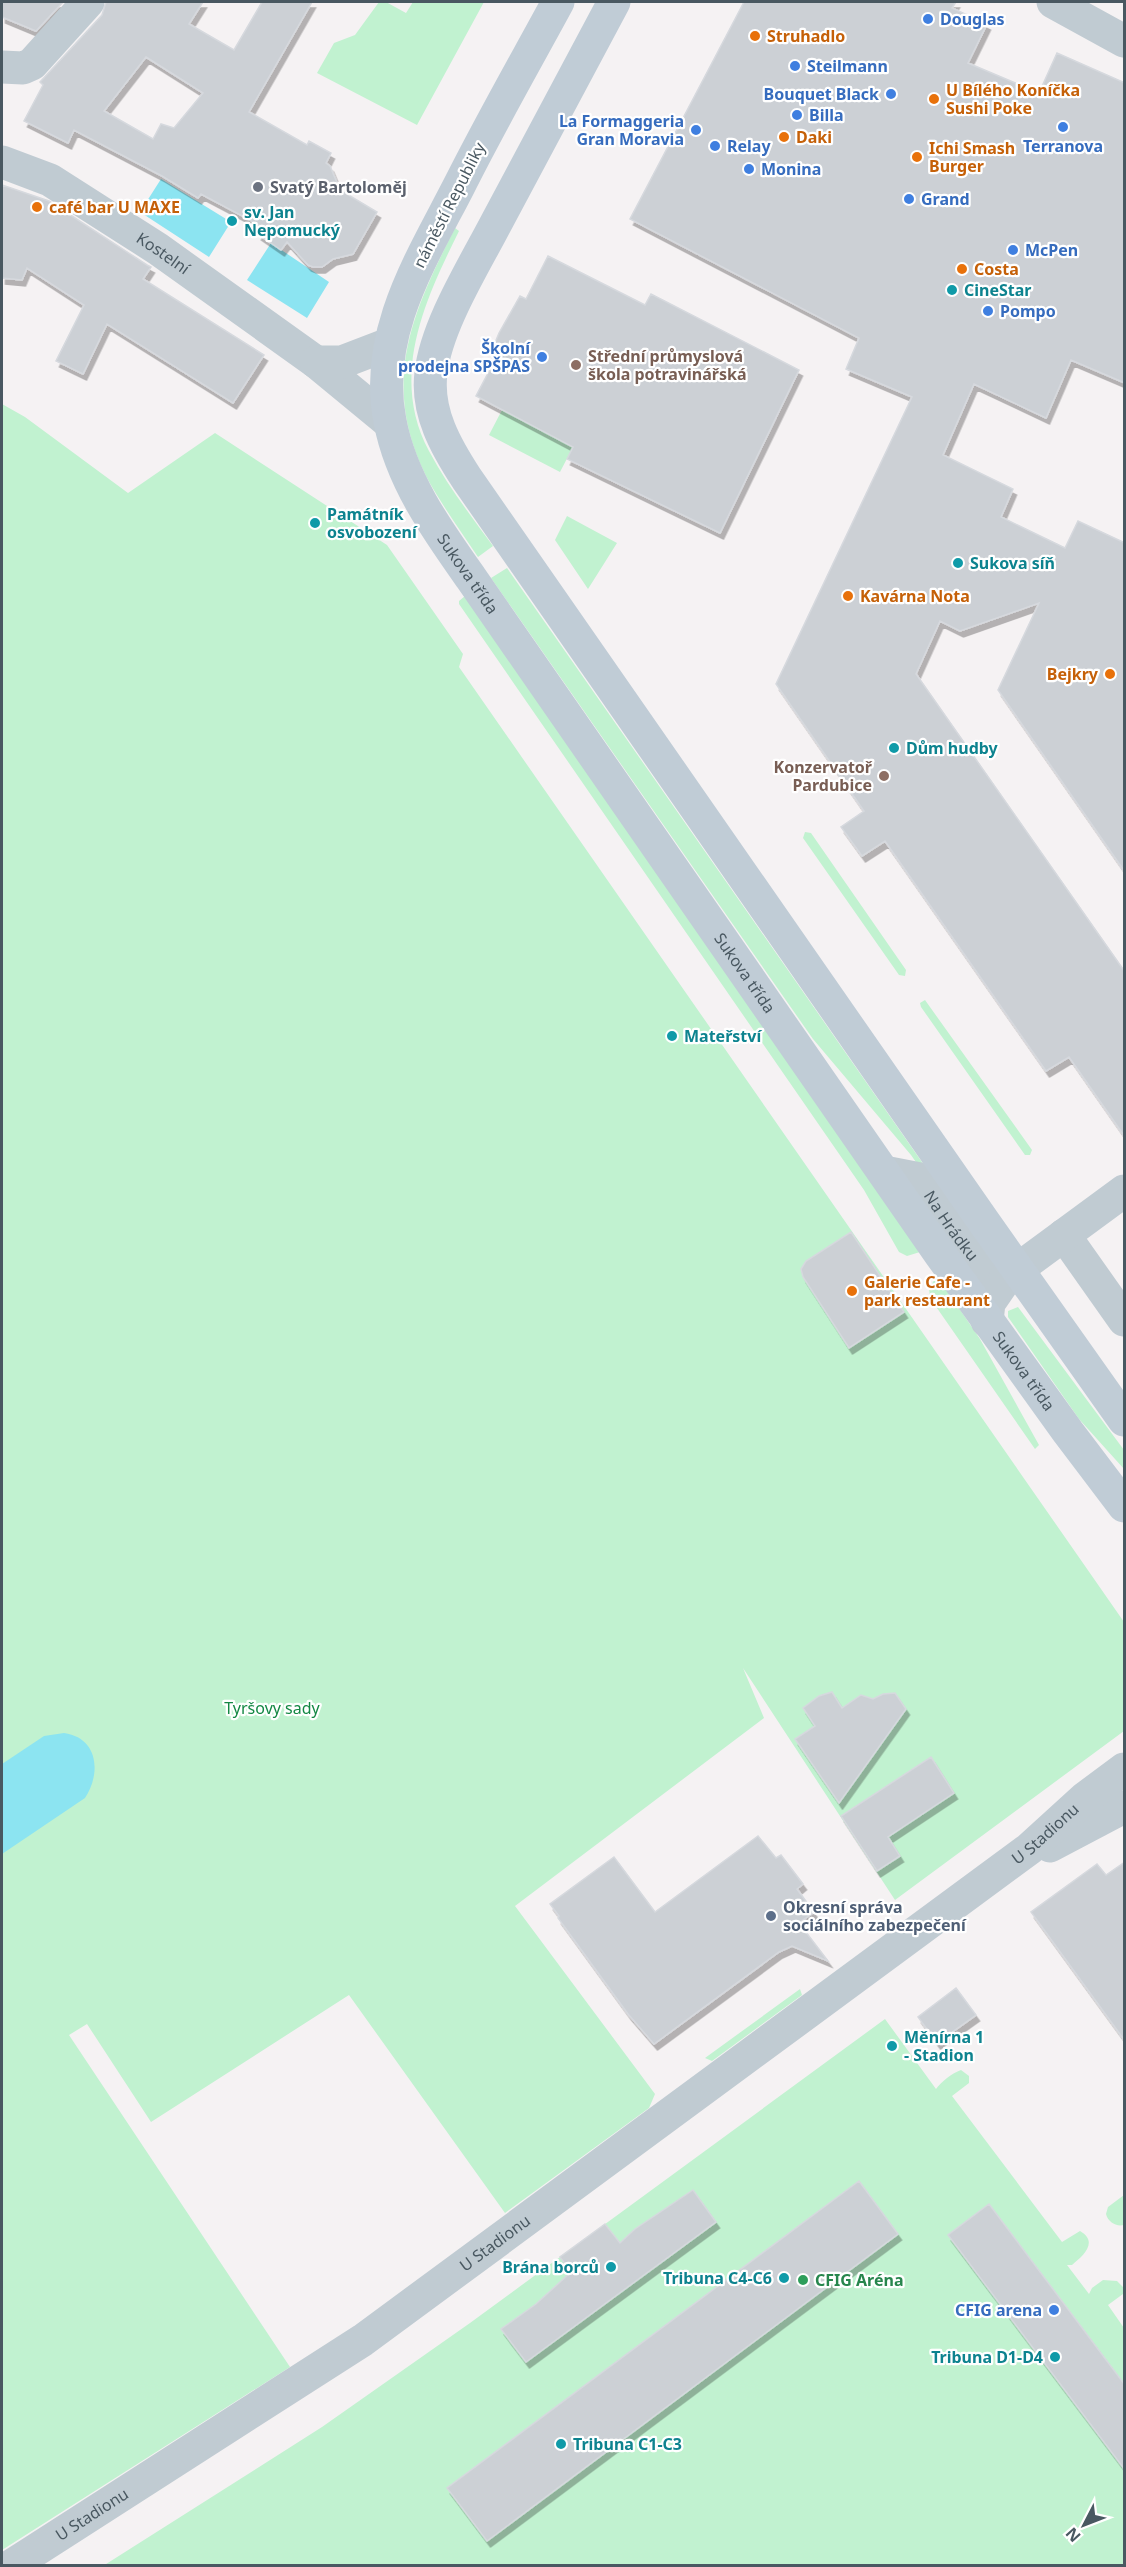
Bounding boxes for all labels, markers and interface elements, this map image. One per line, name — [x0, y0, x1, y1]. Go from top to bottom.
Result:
place label: Douglas — [940, 8, 1005, 30]
marker: Douglas — [921, 12, 935, 26]
place label: Struhadlo — [767, 25, 845, 47]
marker: Struhadlo — [748, 29, 762, 43]
place label: Steilmann — [807, 55, 888, 77]
marker: Steilmann — [788, 59, 802, 73]
place label: U Bílého Koníčka Sushi Poke — [946, 79, 1080, 119]
place label: Bouquet Black — [764, 83, 879, 105]
marker: Bouquet Black — [884, 87, 898, 101]
marker: U Bílého Koníčka Sushi Poke — [927, 92, 941, 106]
place label: Billa — [809, 104, 844, 126]
marker: Billa — [790, 108, 804, 122]
place label: La Formaggeria Gran Moravia — [559, 110, 684, 150]
marker: Terranova — [1056, 120, 1070, 134]
marker: La Formaggeria Gran Moravia — [689, 123, 703, 137]
place label: Daki — [796, 126, 832, 148]
marker: Daki — [777, 130, 791, 144]
place label: Relay — [727, 135, 771, 157]
place label: Terranova — [1023, 135, 1103, 157]
place label: Ichi Smash Burger — [929, 137, 1015, 177]
street label: náměstí Republiky — [408, 138, 491, 272]
marker: Relay — [708, 139, 722, 153]
marker: Ichi Smash Burger — [910, 150, 924, 164]
place label: Monina — [761, 158, 821, 180]
marker: Monina — [742, 162, 756, 176]
place label: Svatý Bartoloměj — [270, 176, 407, 198]
marker: Svatý Bartoloměj — [251, 180, 265, 194]
place label: Grand — [921, 188, 970, 210]
marker: Grand — [902, 192, 916, 206]
place label: café bar U MAXE — [49, 196, 180, 218]
marker: café bar U MAXE — [30, 200, 44, 214]
place label: sv. Jan Nepomucký — [244, 201, 341, 241]
marker: sv. Jan Nepomucký — [225, 214, 239, 228]
street label: Kostelní — [132, 227, 195, 280]
place label: McPen — [1025, 239, 1078, 261]
marker: McPen — [1006, 243, 1020, 257]
place label: Costa — [974, 258, 1019, 280]
marker: Costa — [955, 262, 969, 276]
place label: CineStar — [964, 279, 1032, 301]
marker: CineStar — [945, 283, 959, 297]
place label: Pompo — [1000, 300, 1056, 322]
marker: Pompo — [981, 304, 995, 318]
place label: Školní prodejna SPŠPAS — [398, 337, 531, 377]
place label: Střední průmyslová škola potravinářská — [588, 345, 747, 385]
marker: Školní prodejna SPŠPAS — [535, 350, 549, 364]
marker: Střední průmyslová škola potravinářská — [569, 358, 583, 372]
place label: Památník osvobození — [327, 503, 418, 543]
marker: Památník osvobození — [308, 516, 322, 530]
street label: Sukova třída — [432, 529, 504, 618]
place label: Sukova síň — [970, 552, 1055, 574]
marker: Sukova síň — [951, 556, 965, 570]
place label: Kavárna Nota — [860, 585, 970, 607]
marker: Kavárna Nota — [841, 589, 855, 603]
place label: Bejkry — [1047, 663, 1099, 685]
marker: Bejkry — [1103, 667, 1117, 681]
place label: Dům hudby — [906, 737, 999, 759]
marker: Dům hudby — [887, 741, 901, 755]
place label: Konzervatoř Pardubice — [774, 756, 873, 796]
marker: Konzervatoř Pardubice — [877, 769, 891, 783]
street label: Sukova třída — [709, 928, 781, 1018]
place label: Mateřství — [684, 1025, 762, 1047]
marker: Mateřství — [665, 1029, 679, 1043]
street label: Na Hrádku — [919, 1186, 984, 1265]
place label: Galerie Cafe - park restaurant — [864, 1271, 990, 1311]
marker: Galerie Cafe - park restaurant — [845, 1284, 859, 1298]
street label: Sukova třída — [988, 1327, 1060, 1415]
park label: Tyršovy sady — [224, 1697, 321, 1719]
street label: U Stadionu — [1007, 1798, 1084, 1869]
place label: Okresní správa sociálního zabezpečení — [783, 1896, 967, 1936]
marker: Okresní správa sociálního zabezpečení — [764, 1909, 778, 1923]
place label: Měnírna 1 - Stadion — [904, 2026, 984, 2066]
marker: Měnírna 1 - Stadion — [885, 2039, 899, 2053]
street label: U Stadionu — [455, 2209, 535, 2276]
place label: Brána borců — [502, 2256, 599, 2278]
marker: Brána borců — [604, 2260, 618, 2274]
place label: Tribuna C4-C6 — [663, 2267, 772, 2289]
place label: CFIG Aréna — [815, 2269, 903, 2291]
marker: Tribuna C4-C6 — [777, 2271, 791, 2285]
marker: CFIG Aréna — [796, 2273, 810, 2287]
place label: CFIG arena — [955, 2299, 1042, 2321]
marker: CFIG arena — [1047, 2303, 1061, 2317]
place label: Tribuna D1-D4 — [931, 2346, 1043, 2368]
marker: Tribuna D1-D4 — [1048, 2350, 1062, 2364]
place label: Tribuna C1-C3 — [573, 2433, 682, 2455]
marker: Tribuna C1-C3 — [554, 2437, 568, 2451]
street label: U Stadionu — [51, 2482, 133, 2546]
north arrow — [1054, 2495, 1114, 2555]
text: N — [1060, 2523, 1085, 2547]

